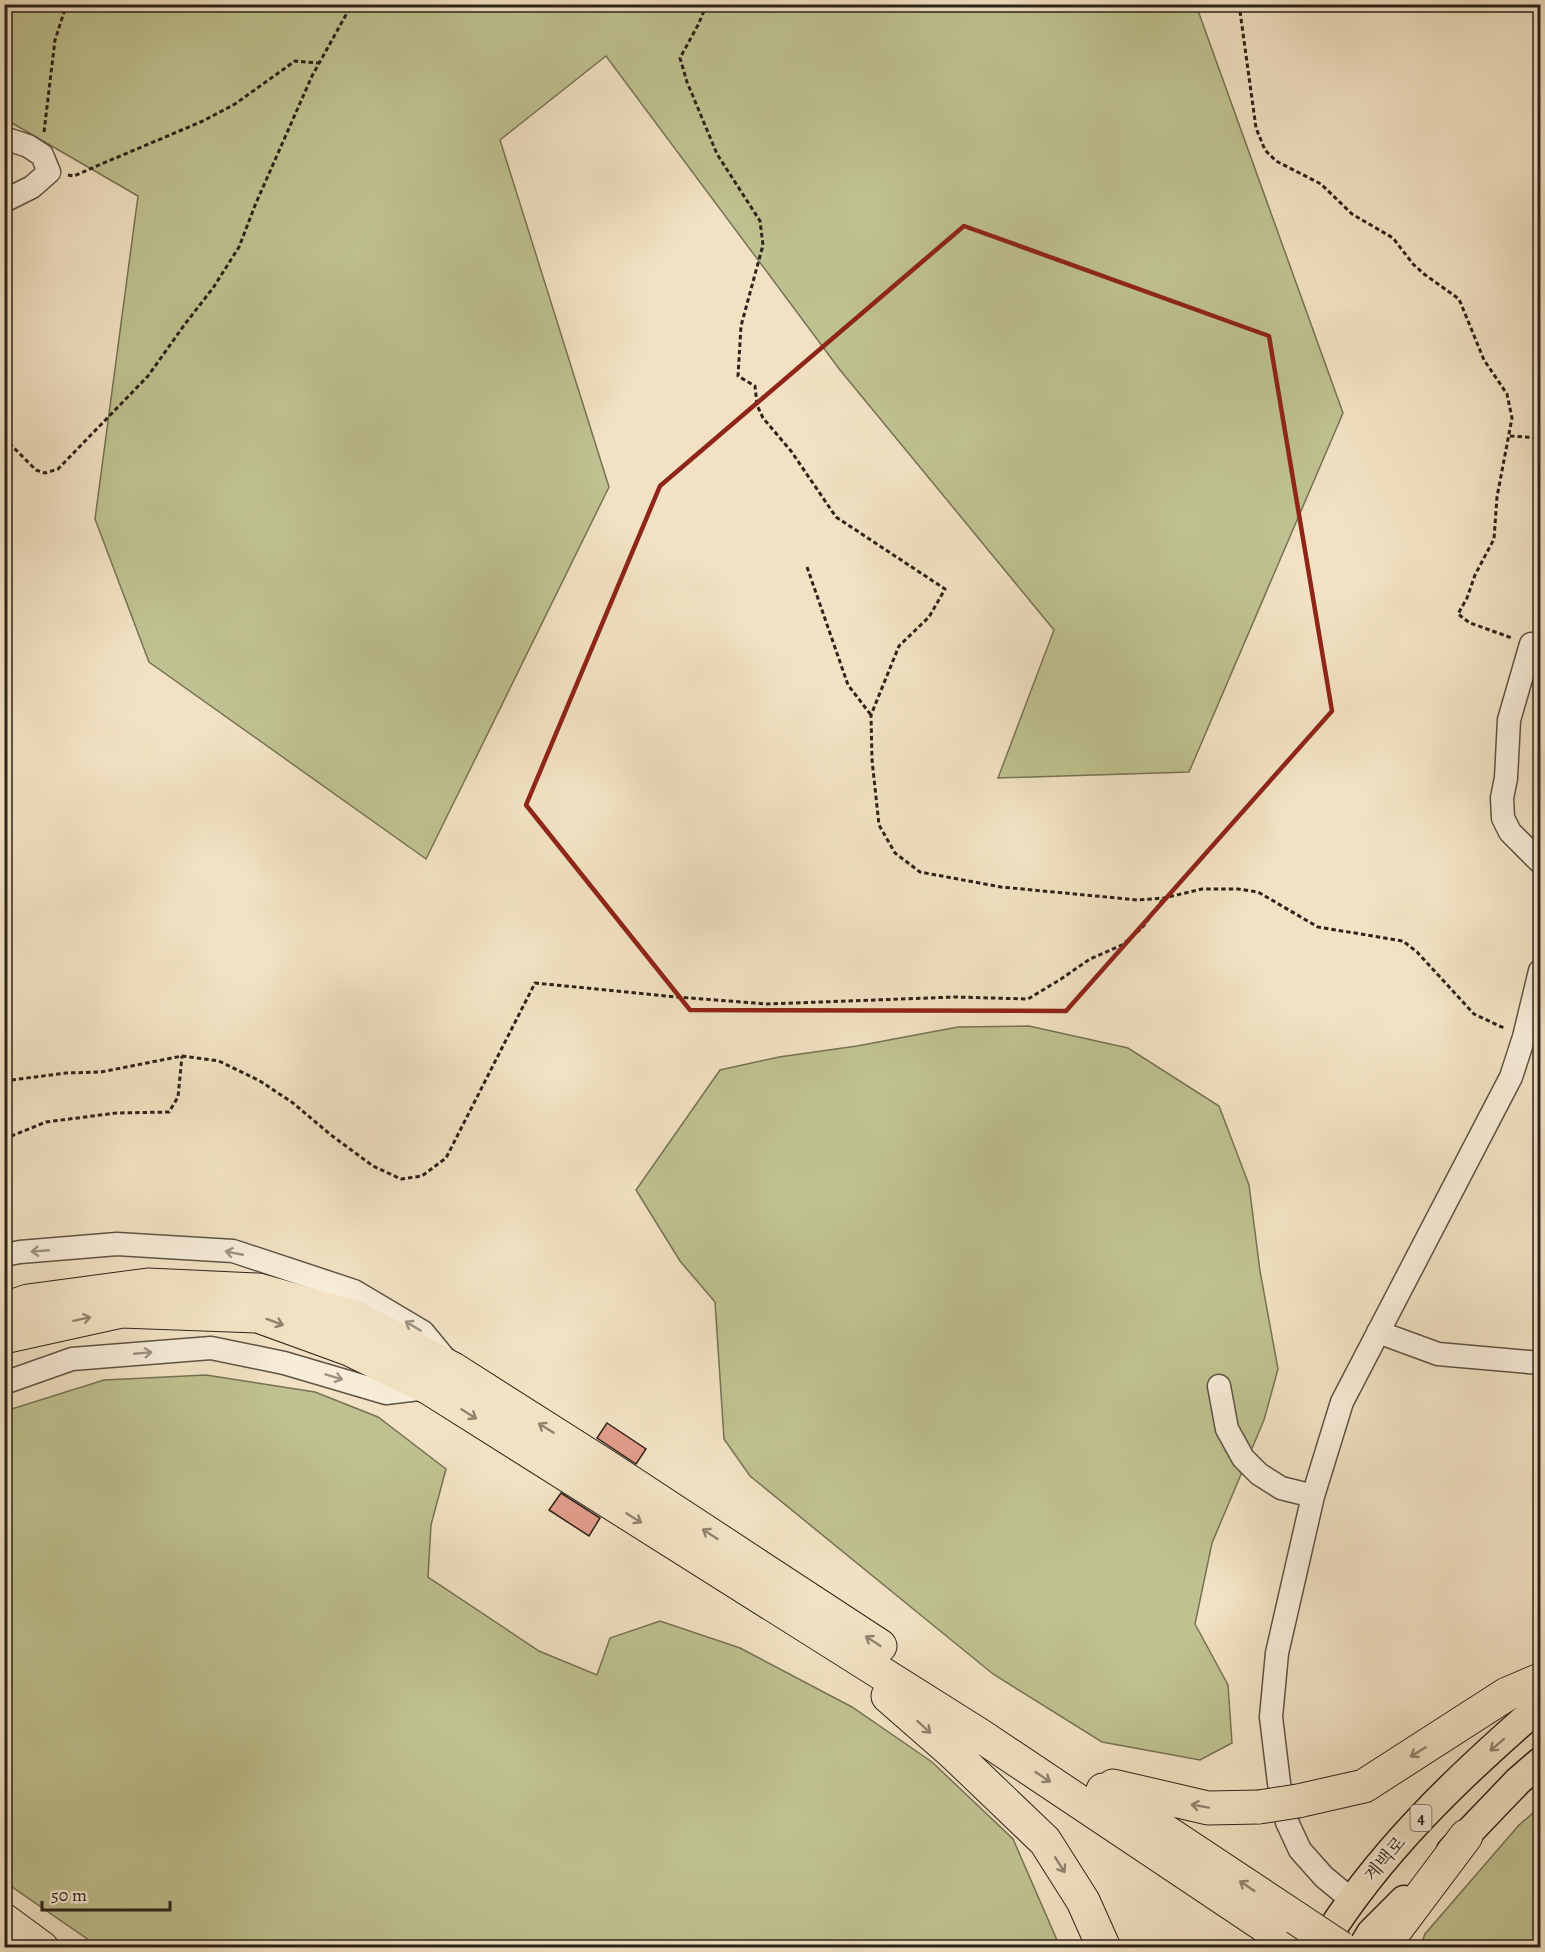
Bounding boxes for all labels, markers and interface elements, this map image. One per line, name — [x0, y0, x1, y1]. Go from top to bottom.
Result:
one-way arrow — [30, 1245, 50, 1256]
one-way arrow — [225, 1247, 244, 1258]
one-way arrow — [71, 1313, 91, 1324]
one-way arrow — [265, 1317, 283, 1328]
one-way arrow — [405, 1320, 422, 1332]
one-way arrow — [132, 1347, 152, 1358]
one-way arrow — [324, 1372, 343, 1383]
one-way arrow — [460, 1408, 477, 1420]
one-way arrow — [538, 1422, 555, 1435]
one-way arrow — [625, 1512, 642, 1524]
one-way arrow — [702, 1528, 719, 1540]
one-way arrow — [865, 1635, 882, 1647]
one-way arrow — [916, 1720, 931, 1734]
one-way arrow — [1489, 1738, 1504, 1752]
one-way arrow — [1410, 1746, 1427, 1758]
one-way arrow — [1035, 1771, 1052, 1784]
one-way arrow — [1191, 1800, 1211, 1811]
road number: 4 — [1410, 1805, 1432, 1831]
street label: 계백로 — [1359, 1831, 1411, 1887]
one-way arrow — [1054, 1857, 1067, 1874]
scale bar — [42, 1874, 170, 1912]
one-way arrow — [1239, 1879, 1256, 1892]
text: 50 m — [51, 1883, 87, 1907]

